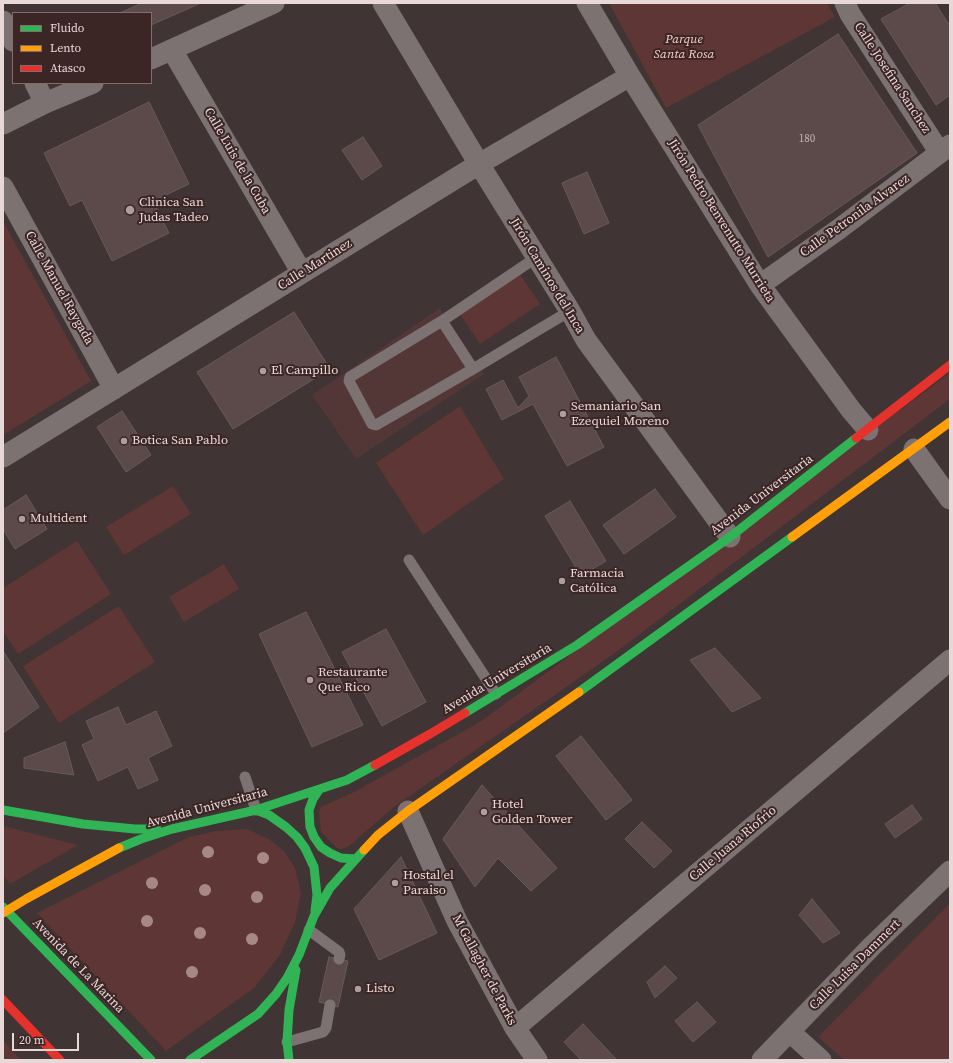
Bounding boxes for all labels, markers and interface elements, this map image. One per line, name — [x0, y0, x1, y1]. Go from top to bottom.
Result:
legend — [12, 12, 152, 84]
text: Fluido — [50, 20, 84, 36]
street label: Calle Josefina Sanchez — [850, 20, 934, 136]
park label: Parque Santa Rosa — [654, 32, 714, 63]
text: Lento — [50, 40, 81, 56]
text: Atasco — [50, 60, 85, 76]
street label: Calle Luis de la Cuba — [200, 105, 274, 217]
house number: 180 — [799, 132, 815, 146]
street label: Jirón Pedro Benvenutto Murrieta — [664, 136, 778, 306]
street label: Calle Petronila Alvarez — [797, 171, 913, 261]
place label: Clinica San Judas Tadeo — [139, 195, 209, 226]
marker: Clinica San Judas Tadeo — [124, 204, 136, 216]
street label: Jirón Caminos del Inca — [506, 215, 588, 337]
street label: Calle Manuel Raygada — [21, 229, 97, 347]
street label: Calle Martinez — [275, 236, 355, 294]
place label: El Campillo — [271, 363, 338, 379]
marker: El Campillo — [258, 366, 268, 376]
place label: Semaniario San Ezequiel Moreno — [571, 399, 669, 430]
marker: Semaniario San Ezequiel Moreno — [558, 409, 568, 419]
place label: Botica San Pablo — [132, 433, 228, 449]
marker: Botica San Pablo — [119, 436, 129, 446]
street label: Avenida Universitaria — [708, 451, 816, 539]
place label: Multident — [30, 511, 87, 527]
marker: Multident — [17, 514, 27, 524]
place label: Farmacia Católica — [570, 566, 624, 597]
marker: Farmacia Católica — [557, 576, 567, 586]
street label: Avenida Universitaria — [440, 640, 554, 718]
place label: Restaurante Que Rico — [318, 665, 388, 696]
marker: Restaurante Que Rico — [305, 675, 315, 685]
street label: Avenida Universitaria — [145, 784, 269, 832]
place label: Hotel Golden Tower — [492, 797, 573, 828]
street label: Calle Juana Riofrio — [686, 803, 780, 885]
marker: Hotel Golden Tower — [479, 807, 489, 817]
place label: Hostal el Paraiso — [403, 868, 454, 899]
marker: Hostal el Paraiso — [390, 878, 400, 888]
street label: M Gallagher de Parks — [448, 912, 520, 1028]
street label: Avenida de La Marina — [29, 915, 127, 1017]
street label: Calle Luisa Dammert — [806, 916, 904, 1014]
place label: Listo — [366, 981, 395, 997]
marker: Listo — [353, 984, 363, 994]
scale bar — [14, 1025, 81, 1051]
text: 20 m — [19, 1032, 45, 1048]

